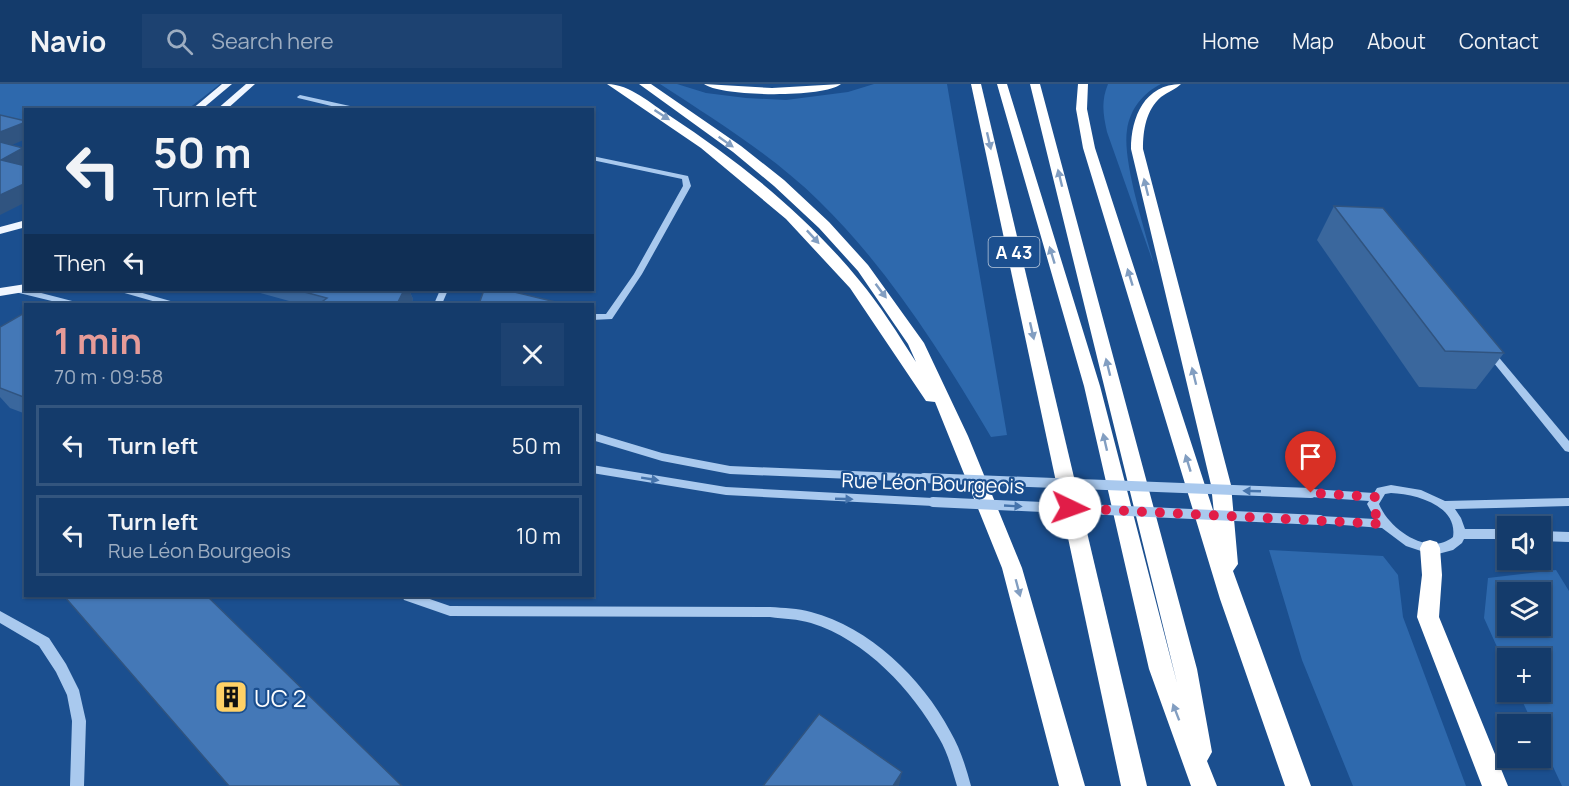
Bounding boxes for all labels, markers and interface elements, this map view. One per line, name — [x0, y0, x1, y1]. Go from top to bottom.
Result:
search box — [142, 14, 562, 68]
text: Navio — [30, 22, 106, 60]
icon: search — [163, 25, 196, 58]
text: Search here — [211, 26, 334, 56]
text: Home — [1202, 27, 1259, 55]
text: Map — [1292, 27, 1334, 55]
text: About — [1367, 27, 1426, 55]
text: Contact — [1459, 27, 1539, 55]
one-way arrow — [653, 109, 669, 121]
text: 50 m — [153, 123, 251, 181]
icon: left — [54, 132, 132, 210]
one-way arrow — [985, 132, 994, 151]
one-way arrow — [718, 136, 734, 148]
one-way arrow — [1054, 169, 1064, 187]
text: Turn left — [153, 178, 257, 215]
one-way arrow — [1141, 178, 1151, 196]
one-way arrow — [806, 230, 820, 245]
road number: A 43 — [988, 237, 1040, 267]
icon: left — [118, 246, 151, 279]
one-way arrow — [1047, 246, 1056, 264]
text: Then — [54, 248, 106, 278]
one-way arrow — [1125, 268, 1134, 286]
one-way arrow — [874, 284, 886, 299]
text: 1 min — [54, 316, 142, 365]
one-way arrow — [1028, 322, 1037, 341]
button: close — [501, 323, 564, 386]
one-way arrow — [1102, 358, 1112, 376]
text: 70 m · 09:58 — [54, 363, 163, 390]
one-way arrow — [1189, 367, 1199, 386]
icon: left — [57, 429, 90, 462]
text: Turn left — [108, 431, 198, 461]
text: 50 m — [512, 431, 561, 461]
pin — [1285, 431, 1336, 493]
one-way arrow — [1100, 433, 1110, 451]
icon: arrive — [1294, 440, 1327, 473]
one-way arrow — [1183, 454, 1193, 472]
street label: Rue Léon Bourgeois — [841, 466, 1025, 500]
one-way arrow — [641, 475, 660, 484]
position arrow — [1038, 476, 1102, 540]
one-way arrow — [1243, 486, 1262, 495]
one-way arrow — [834, 494, 853, 503]
one-way arrow — [1003, 501, 1022, 510]
text: Turn left — [108, 507, 198, 537]
map controls — [1497, 516, 1551, 768]
button: sound — [1497, 516, 1551, 570]
icon: left — [57, 519, 90, 552]
text: 10 m — [516, 521, 561, 551]
text: Rue Léon Bourgeois — [108, 537, 291, 564]
one-way arrow — [1014, 579, 1023, 597]
button: layers — [1497, 582, 1551, 636]
button: + — [1497, 648, 1551, 702]
building icon: UC 2 — [213, 679, 249, 715]
place label: UC 2 — [254, 681, 307, 714]
one-way arrow — [1171, 703, 1180, 721]
button: − — [1497, 714, 1551, 768]

